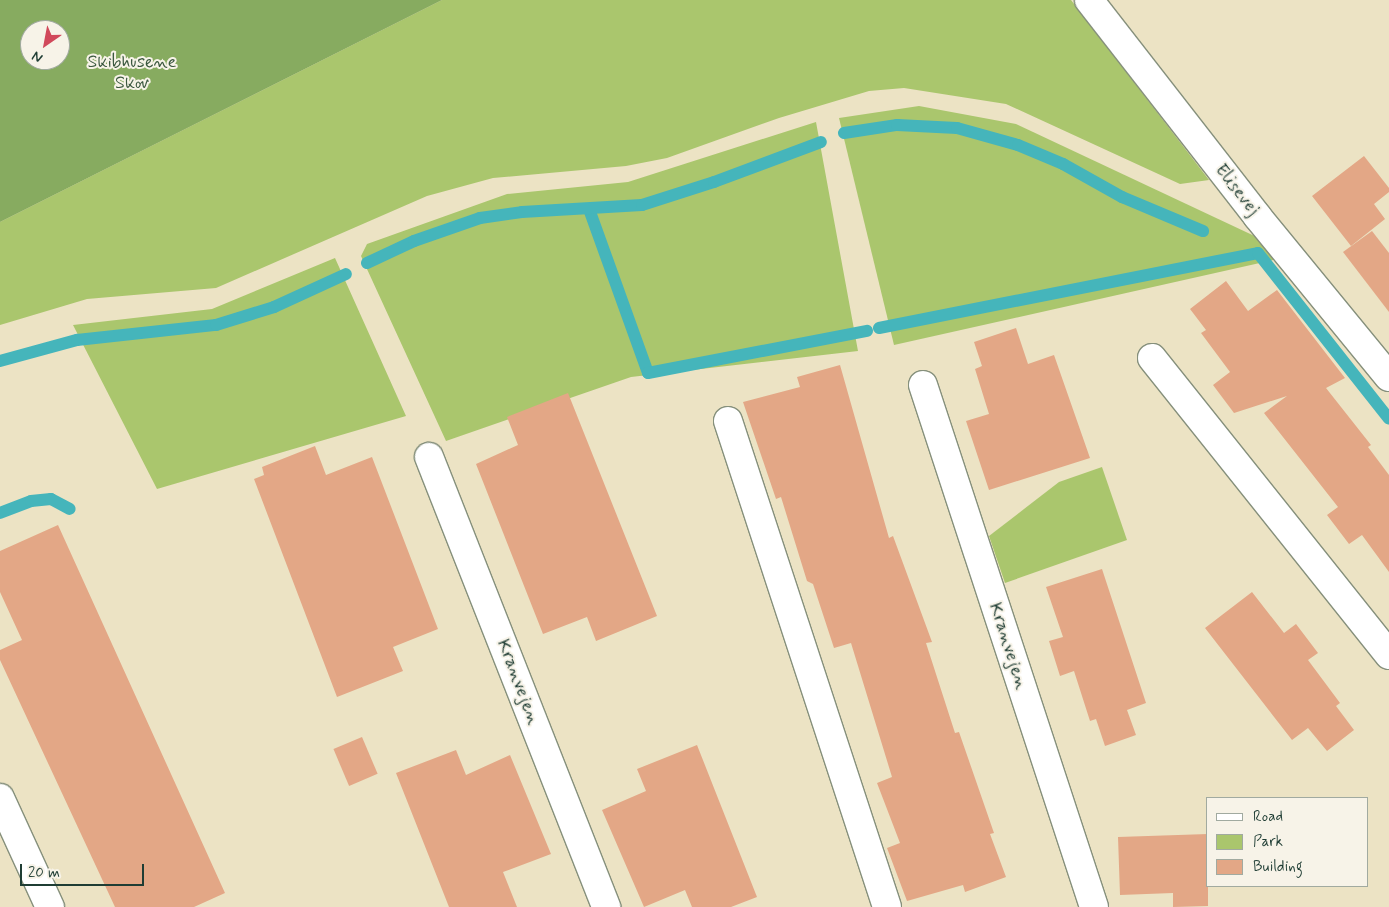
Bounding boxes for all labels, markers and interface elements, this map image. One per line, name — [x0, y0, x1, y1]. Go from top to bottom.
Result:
north arrow — [20, 20, 70, 70]
text: N — [29, 47, 46, 67]
park label: Skibhusene Skov — [88, 52, 176, 94]
street label: Elisevej — [1210, 160, 1264, 220]
street label: Kranvejen — [984, 600, 1032, 692]
street label: Kranvejen — [492, 636, 544, 728]
legend — [1206, 797, 1369, 887]
text: Road — [1253, 807, 1283, 827]
text: Park — [1253, 832, 1283, 852]
scale bar — [22, 854, 146, 886]
text: Building — [1253, 857, 1303, 877]
text: 20 m — [28, 863, 60, 883]

